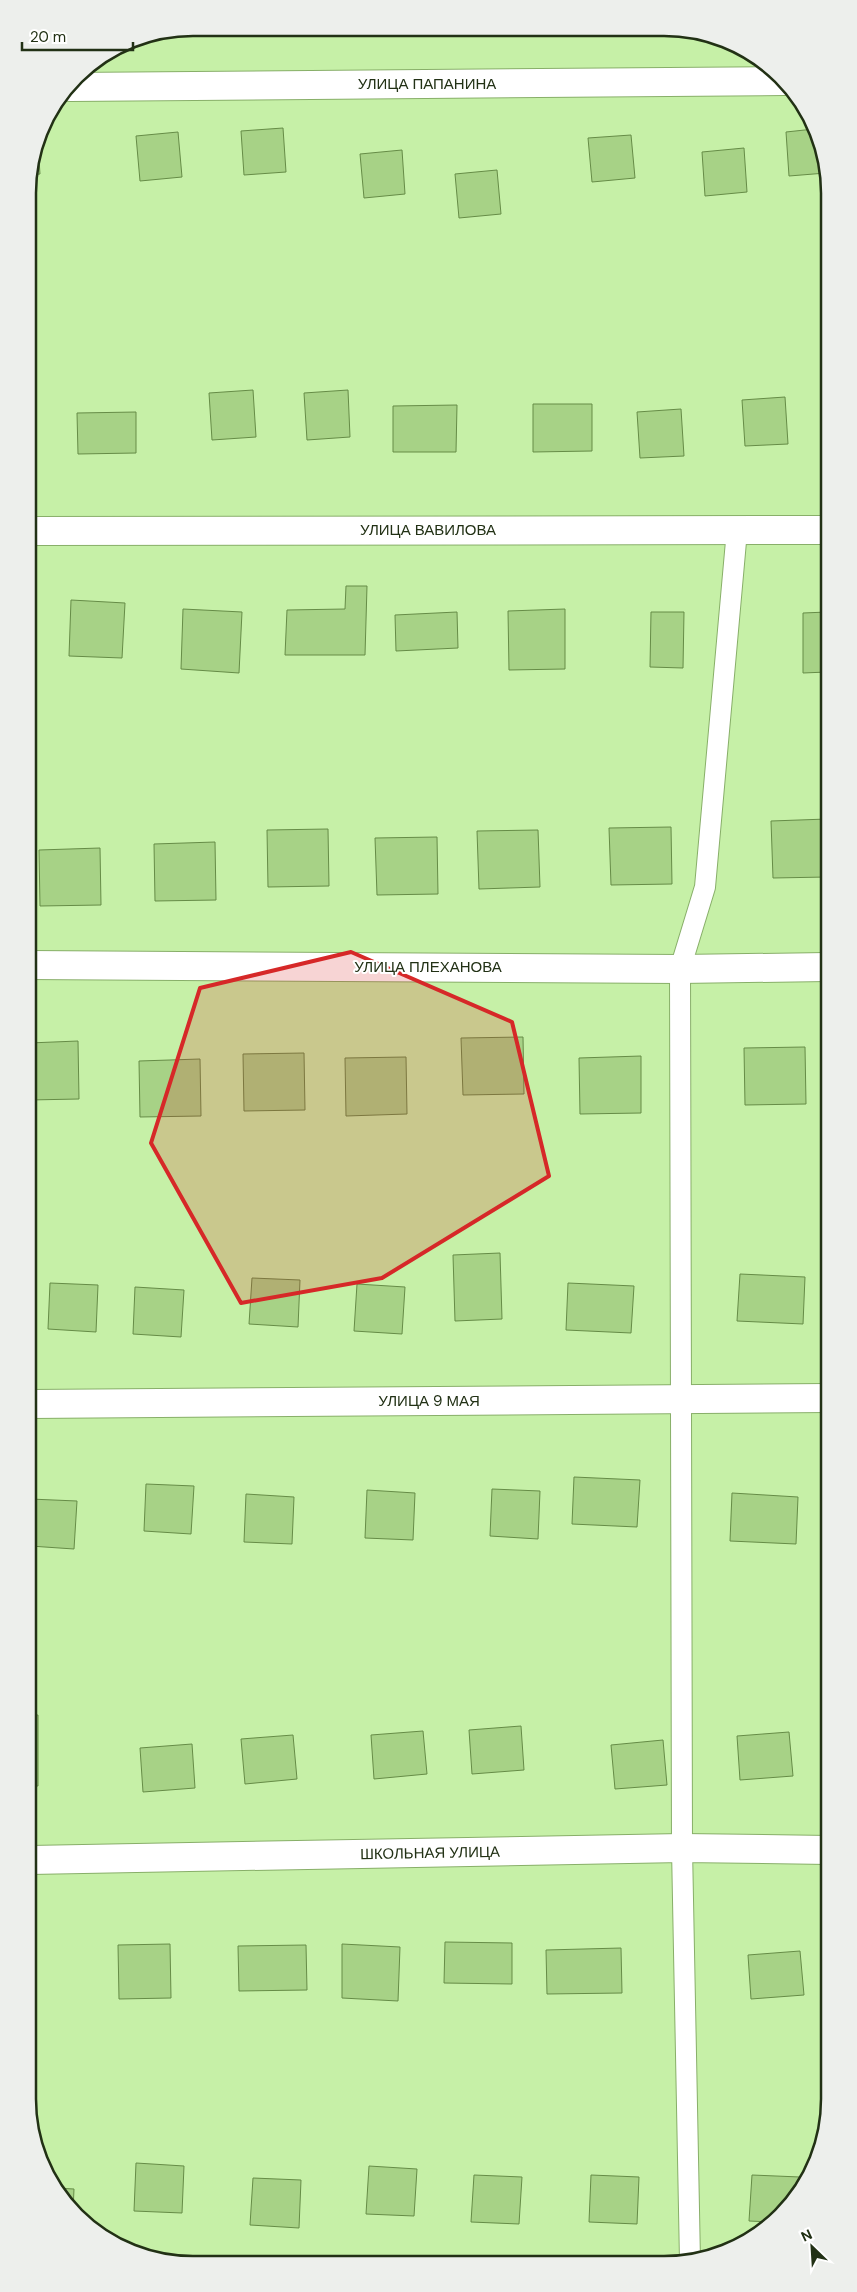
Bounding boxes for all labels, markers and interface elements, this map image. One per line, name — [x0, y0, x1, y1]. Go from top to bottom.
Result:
scale bar — [22, 20, 134, 52]
text: 20 m — [30, 27, 66, 47]
street label: УЛИЦА ПАПАНИНА — [358, 74, 496, 94]
street label: УЛИЦА ВАВИЛОВА — [360, 520, 496, 540]
street label: УЛИЦА ПЛЕХАНОВА — [354, 957, 502, 977]
street label: УЛИЦА 9 МАЯ — [378, 1391, 480, 1411]
street label: ШКОЛЬНАЯ УЛИЦА — [360, 1842, 500, 1864]
north arrow — [787, 2222, 837, 2272]
text: N — [798, 2225, 815, 2246]

